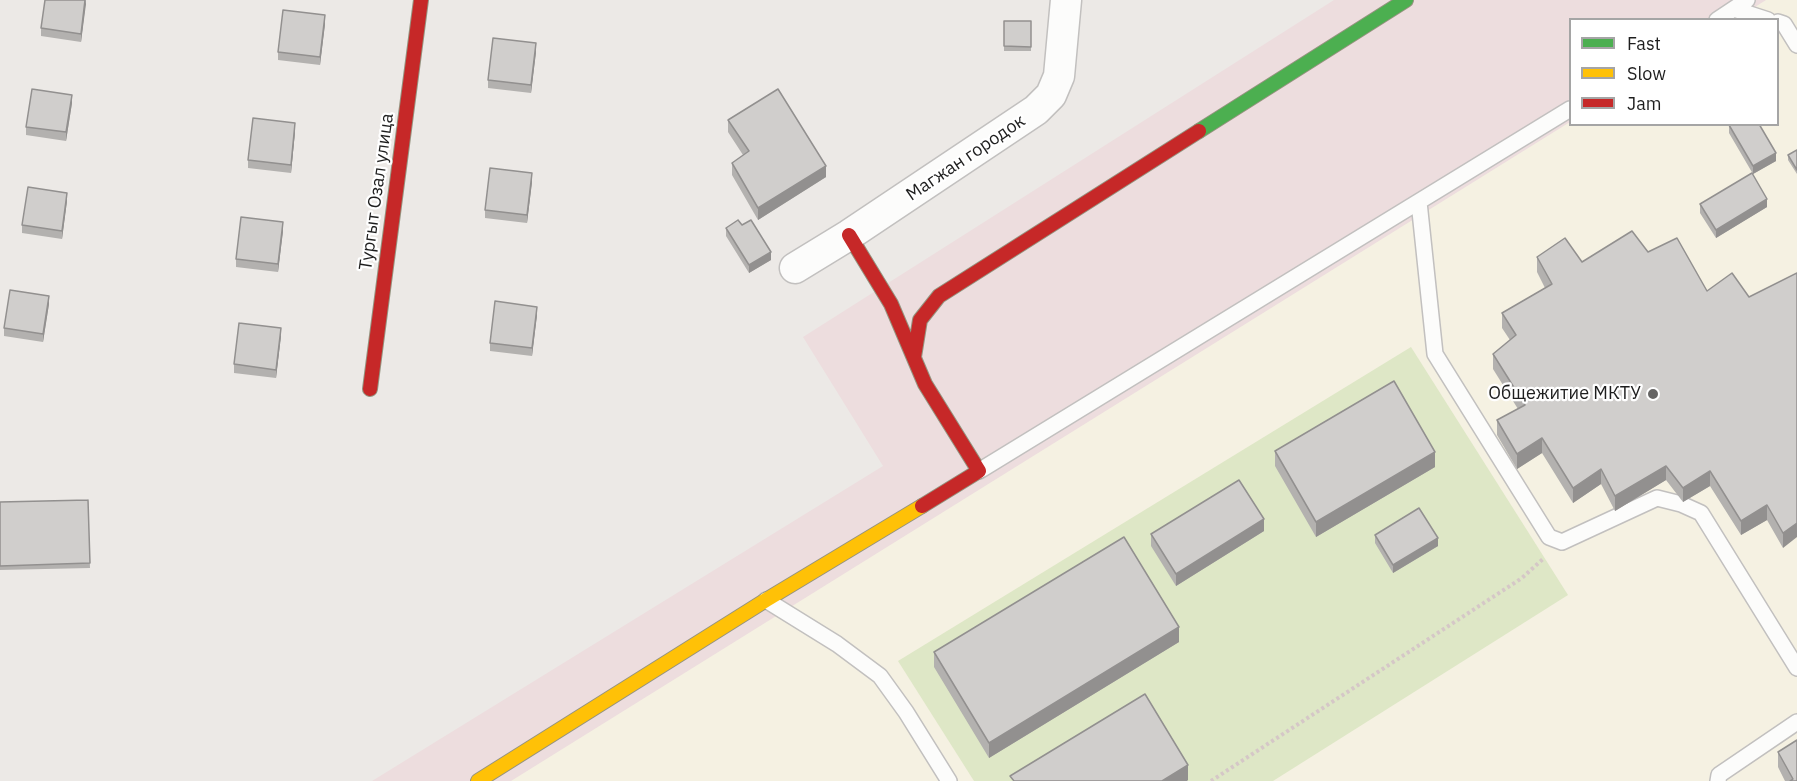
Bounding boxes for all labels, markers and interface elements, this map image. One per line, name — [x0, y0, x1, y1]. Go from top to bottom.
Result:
legend — [1569, 18, 1779, 126]
text: Fast — [1627, 32, 1661, 55]
text: Slow — [1627, 62, 1666, 85]
text: Jam — [1627, 92, 1662, 115]
street label: Магжан городок — [902, 110, 1030, 206]
street label: Тургыт Озал улица — [355, 112, 399, 272]
place label: Общежитие МКТУ — [1488, 383, 1641, 405]
marker: Общежитие МКТУ — [1646, 387, 1660, 401]

